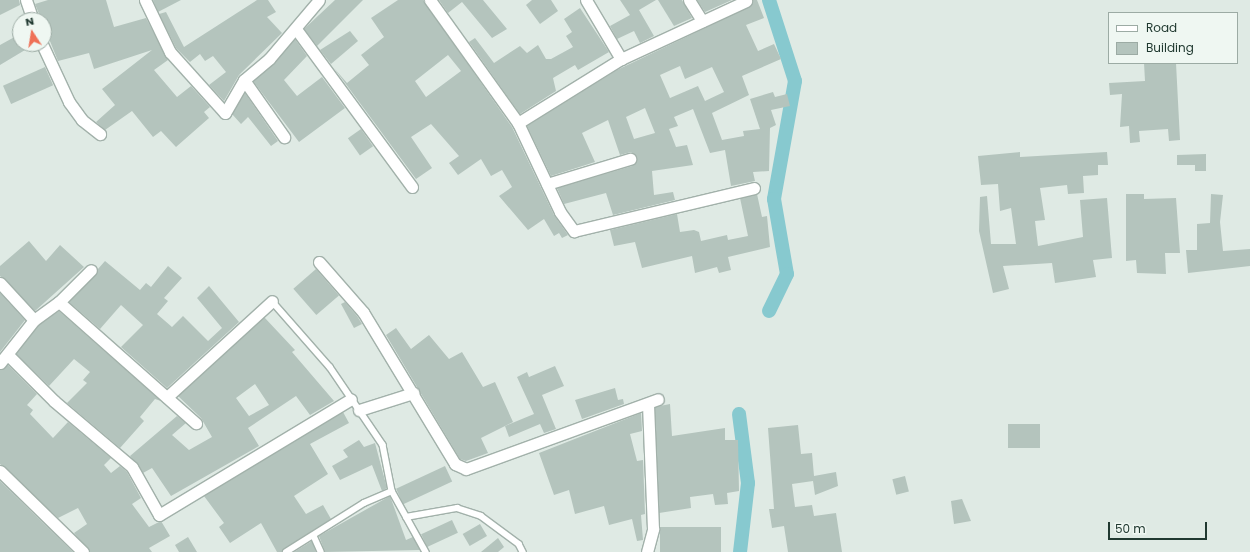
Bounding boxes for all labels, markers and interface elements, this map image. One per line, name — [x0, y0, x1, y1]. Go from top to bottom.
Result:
north arrow — [12, 12, 52, 52]
legend — [1108, 12, 1238, 64]
text: N — [24, 13, 35, 30]
text: Road — [1146, 19, 1177, 36]
text: Building — [1146, 39, 1194, 56]
scale bar — [1110, 514, 1209, 540]
text: 50 m — [1115, 520, 1146, 537]

